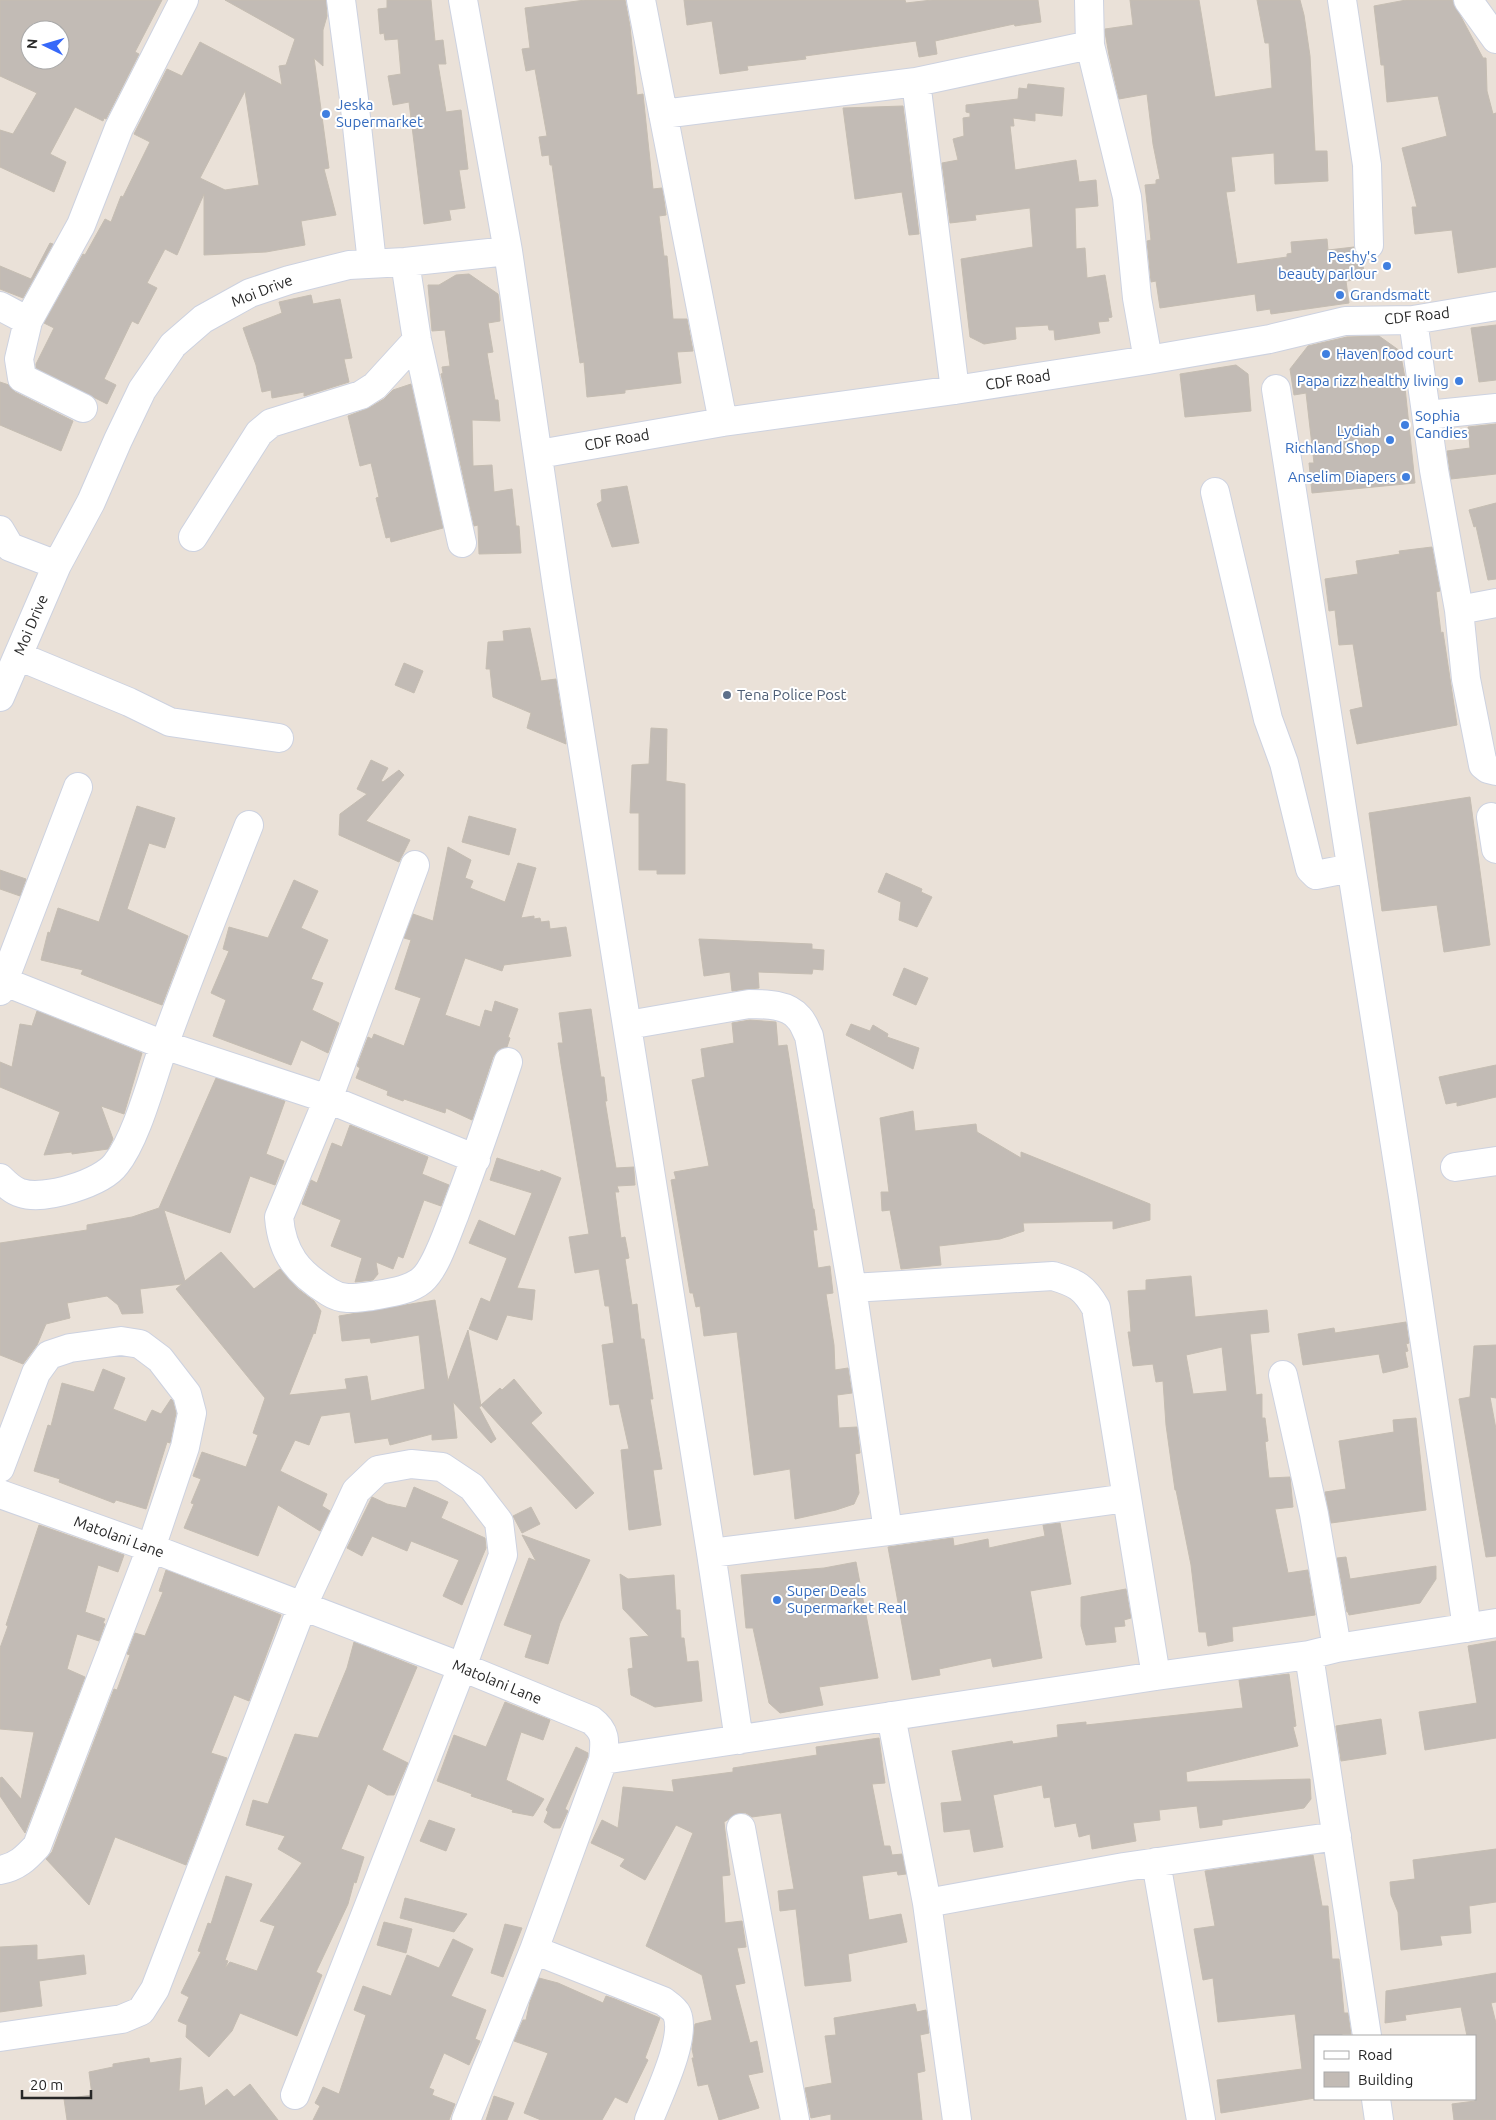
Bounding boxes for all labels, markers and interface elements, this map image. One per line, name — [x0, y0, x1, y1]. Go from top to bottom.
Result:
north arrow — [20, 20, 70, 70]
text: N — [24, 38, 40, 50]
place label: Jeska Supermarket — [336, 96, 423, 130]
marker: Jeska Supermarket — [320, 108, 332, 120]
place label: Peshy's beauty parlour — [1278, 248, 1377, 282]
marker: Peshy's beauty parlour — [1381, 260, 1393, 272]
street label: Moi Drive — [229, 271, 295, 310]
place label: Grandsmatt — [1350, 286, 1430, 303]
marker: Grandsmatt — [1334, 289, 1346, 301]
street label: CDF Road — [1383, 304, 1451, 327]
place label: Haven food court — [1336, 345, 1453, 362]
marker: Haven food court — [1320, 348, 1332, 360]
street label: CDF Road — [984, 366, 1052, 393]
place label: Papa rizz healthy living — [1297, 372, 1449, 389]
marker: Papa rizz healthy living — [1453, 375, 1465, 387]
place label: Sophia Candies — [1415, 407, 1468, 441]
marker: Sophia Candies — [1399, 419, 1411, 431]
place label: Lydiah Richland Shop — [1285, 422, 1380, 456]
street label: CDF Road — [583, 425, 651, 454]
marker: Lydiah Richland Shop — [1384, 434, 1396, 446]
place label: Anselim Diapers — [1288, 468, 1396, 485]
marker: Anselim Diapers — [1400, 471, 1412, 483]
street label: Moi Drive — [10, 592, 51, 658]
place label: Tena Police Post — [737, 686, 847, 703]
marker: Tena Police Post — [721, 689, 733, 701]
street label: Matolani Lane — [72, 1512, 167, 1561]
place label: Super Deals Supermarket Real — [787, 1582, 907, 1616]
marker: Super Deals Supermarket Real — [771, 1594, 783, 1606]
street label: Matolani Lane — [450, 1656, 544, 1707]
legend — [1314, 2035, 1476, 2100]
text: Road — [1358, 2046, 1393, 2063]
scale bar — [22, 2068, 91, 2100]
text: Building — [1358, 2071, 1413, 2088]
text: 20 m — [30, 2076, 63, 2093]

